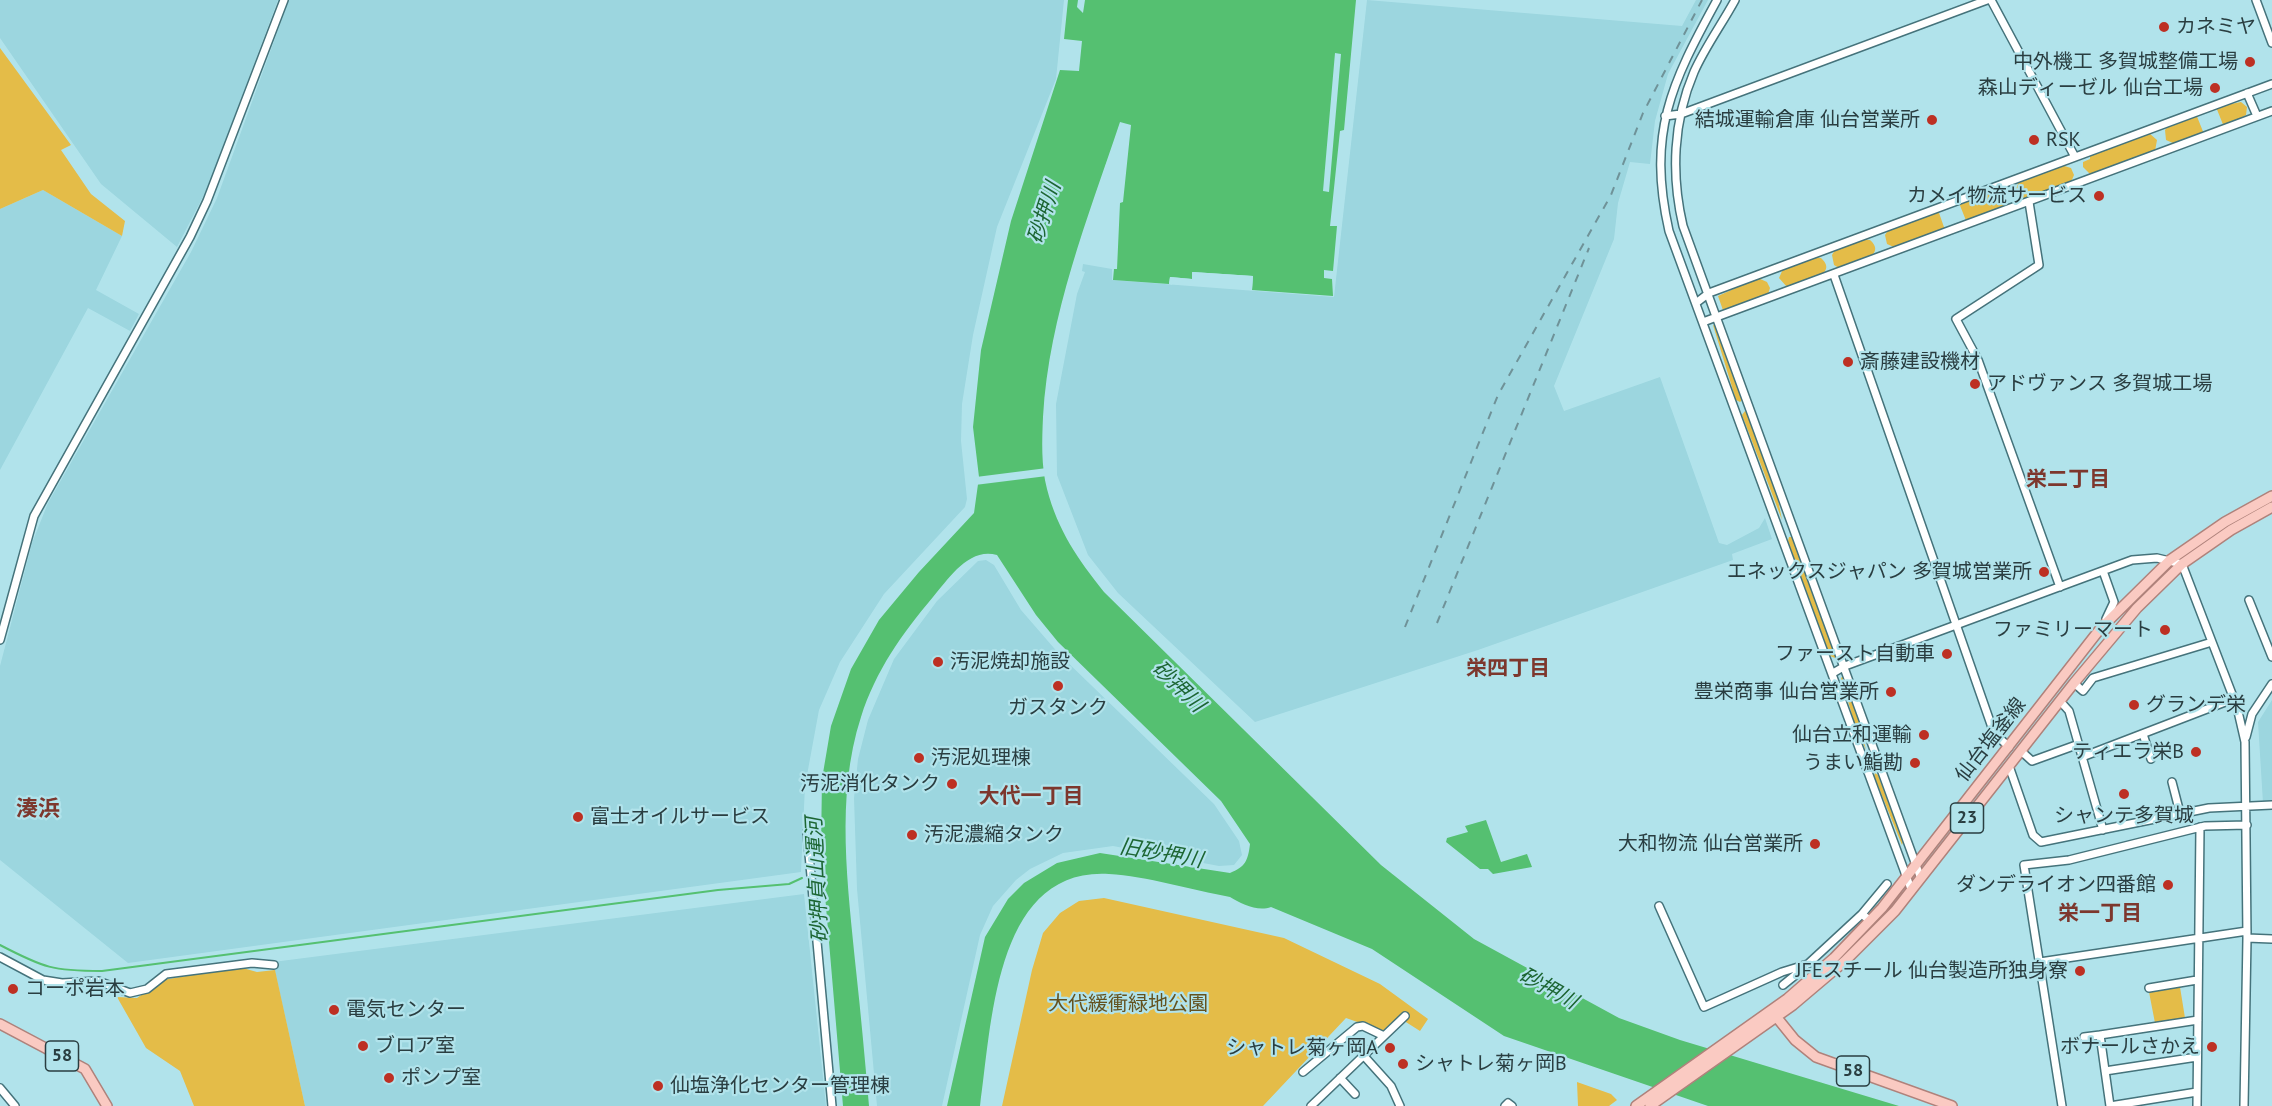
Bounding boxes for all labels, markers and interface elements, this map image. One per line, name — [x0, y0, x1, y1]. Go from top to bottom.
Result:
place label: カネミヤ — [2176, 15, 2256, 39]
marker: カネミヤ — [2157, 20, 2171, 34]
place label: 中外機工 多賀城整備工場 — [2013, 50, 2238, 74]
marker: 中外機工 多賀城整備工場 — [2243, 55, 2257, 69]
place label: 森山ディーゼル 仙台工場 — [1978, 76, 2203, 100]
marker: 森山ディーゼル 仙台工場 — [2208, 81, 2222, 95]
place label: 結城運輸倉庫 仙台営業所 — [1695, 108, 1920, 132]
marker: 結城運輸倉庫 仙台営業所 — [1925, 113, 1939, 127]
place label: RSK — [2046, 128, 2081, 152]
marker: RSK — [2027, 133, 2041, 147]
water label: 砂押川 — [1023, 179, 1067, 247]
place label: カメイ物流サービス — [1907, 184, 2087, 208]
marker: カメイ物流サービス — [2092, 189, 2106, 203]
place label: 斎藤建設機材 — [1860, 350, 1980, 374]
marker: 斎藤建設機材 — [1841, 355, 1855, 369]
place label: アドヴァンス 多賀城工場 — [1987, 372, 2212, 396]
marker: アドヴァンス 多賀城工場 — [1968, 377, 1982, 391]
district label: 栄二丁目 — [2026, 467, 2110, 493]
place label: エネックスジャパン 多賀城営業所 — [1727, 560, 2032, 584]
marker: エネックスジャパン 多賀城営業所 — [2037, 565, 2051, 579]
place label: ファミリーマート — [1993, 618, 2153, 642]
marker: ファミリーマート — [2158, 623, 2172, 637]
place label: ファースト自動車 — [1775, 642, 1935, 666]
marker: ファースト自動車 — [1940, 647, 1954, 661]
place label: 汚泥焼却施設 — [950, 650, 1070, 674]
marker: 汚泥焼却施設 — [931, 655, 945, 669]
water label: 砂押川 — [1147, 656, 1209, 718]
district label: 栄四丁目 — [1466, 656, 1550, 682]
marker: ガスタンク — [1051, 679, 1065, 693]
place label: 豊栄商事 仙台営業所 — [1694, 680, 1879, 704]
marker: 豊栄商事 仙台営業所 — [1884, 685, 1898, 699]
street label: 仙台塩釜線 — [1951, 693, 2031, 787]
place label: グランデ栄 — [2146, 693, 2246, 717]
place label: ガスタンク — [1008, 696, 1108, 720]
marker: グランデ栄 — [2127, 698, 2141, 712]
place label: 仙台立和運輸 — [1792, 723, 1912, 747]
marker: 仙台立和運輸 — [1917, 728, 1931, 742]
place label: ティエラ栄B — [2072, 740, 2184, 764]
marker: ティエラ栄B — [2189, 745, 2203, 759]
place label: 汚泥処理棟 — [931, 746, 1031, 770]
marker: 汚泥処理棟 — [912, 751, 926, 765]
place label: うまい鮨勘 — [1803, 751, 1903, 775]
marker: うまい鮨勘 — [1908, 756, 1922, 770]
place label: 汚泥消化タンク — [800, 772, 940, 796]
marker: 汚泥消化タンク — [945, 777, 959, 791]
district label: 大代一丁目 — [979, 784, 1083, 810]
marker: シャンテ多賀城 — [2117, 787, 2131, 801]
district label: 湊浜 — [16, 797, 60, 823]
road number: 23 — [1950, 803, 1984, 833]
place label: シャンテ多賀城 — [2054, 804, 2194, 828]
place label: 富士オイルサービス — [590, 805, 770, 829]
marker: 富士オイルサービス — [571, 810, 585, 824]
water label: 砂押貞山運河 — [802, 816, 834, 944]
place label: 汚泥濃縮タンク — [924, 823, 1064, 847]
marker: 汚泥濃縮タンク — [905, 828, 919, 842]
place label: 大和物流 仙台営業所 — [1618, 832, 1803, 856]
water label: 旧砂押川 — [1117, 834, 1205, 874]
marker: 大和物流 仙台営業所 — [1808, 837, 1822, 851]
place label: ダンデライオン四番館 — [1956, 873, 2156, 897]
marker: ダンデライオン四番館 — [2161, 878, 2175, 892]
district label: 栄一丁目 — [2058, 901, 2142, 927]
place label: JFEスチール 仙台製造所独身寮 — [1796, 959, 2068, 983]
water label: 砂押川 — [1514, 963, 1582, 1015]
marker: JFEスチール 仙台製造所独身寮 — [2073, 964, 2087, 978]
place label: コーポ岩本 — [25, 977, 125, 1001]
marker: コーポ岩本 — [6, 982, 20, 996]
park label: 大代緩衝緑地公園 — [1048, 992, 1208, 1016]
place label: 電気センター — [346, 998, 466, 1022]
marker: 電気センター — [327, 1003, 341, 1017]
place label: ブロア室 — [375, 1034, 455, 1058]
place label: ボナールさかえ — [2060, 1035, 2200, 1059]
place label: シャトレ菊ヶ岡A — [1226, 1036, 1378, 1060]
marker: ブロア室 — [356, 1039, 370, 1053]
marker: ボナールさかえ — [2205, 1040, 2219, 1054]
road number: 58 — [46, 1041, 78, 1071]
marker: シャトレ菊ヶ岡A — [1383, 1041, 1397, 1055]
place label: シャトレ菊ヶ岡B — [1415, 1052, 1567, 1076]
road number: 58 — [1836, 1056, 1870, 1086]
marker: シャトレ菊ヶ岡B — [1396, 1057, 1410, 1071]
place label: ポンプ室 — [401, 1066, 481, 1090]
marker: ポンプ室 — [382, 1071, 396, 1085]
place label: 仙塩浄化センター管理棟 — [670, 1074, 890, 1098]
marker: 仙塩浄化センター管理棟 — [651, 1079, 665, 1093]

